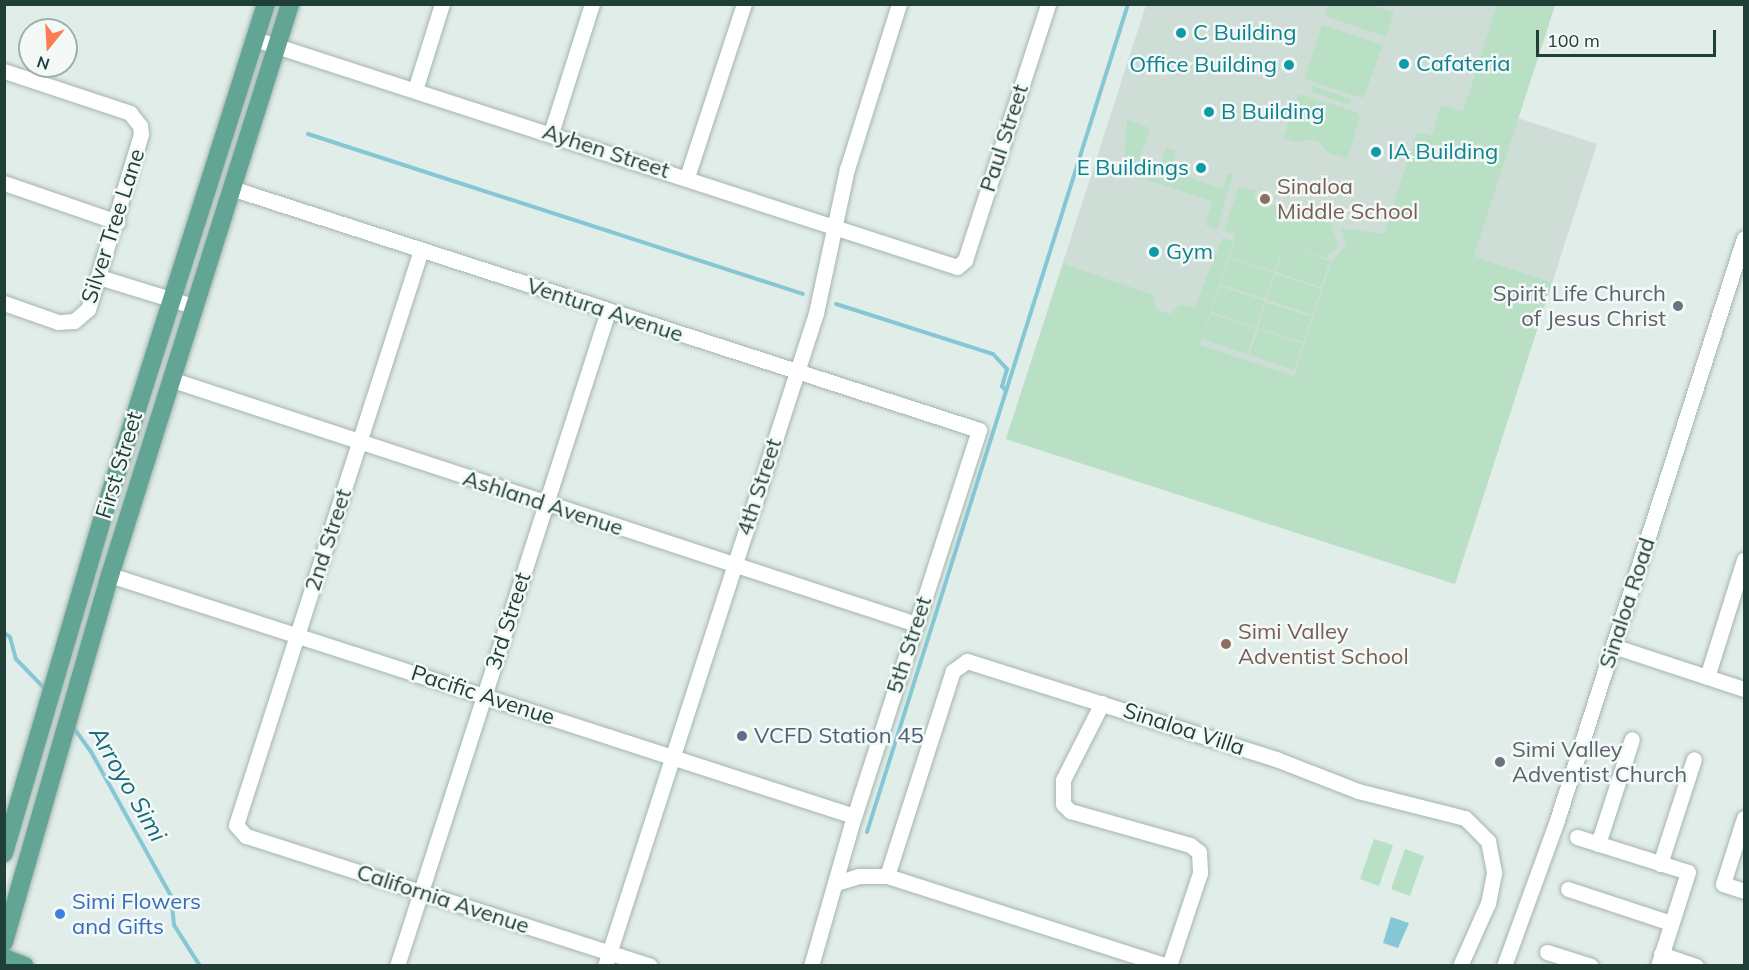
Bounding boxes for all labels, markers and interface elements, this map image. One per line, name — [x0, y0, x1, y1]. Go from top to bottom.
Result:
north arrow — [18, 18, 78, 78]
scale bar — [1539, 18, 1719, 56]
place label: C Building — [1193, 20, 1297, 46]
marker: C Building — [1174, 26, 1188, 40]
text: 100 m — [1547, 29, 1600, 52]
place label: Cafateria — [1416, 51, 1510, 77]
text: N — [34, 52, 52, 75]
place label: Office Building — [1129, 52, 1277, 78]
marker: Cafateria — [1397, 57, 1411, 71]
marker: Office Building — [1282, 58, 1296, 72]
street label: Paul Street — [974, 81, 1034, 195]
place label: B Building — [1221, 99, 1324, 125]
marker: B Building — [1202, 105, 1216, 119]
street label: Ayhen Street — [539, 118, 673, 184]
place label: IA Building — [1388, 139, 1498, 165]
marker: IA Building — [1369, 145, 1383, 159]
street label: Silver Tree Lane — [76, 146, 150, 306]
place label: E Buildings — [1077, 155, 1189, 181]
marker: E Buildings — [1194, 161, 1208, 175]
place label: Sinaloa Middle School — [1277, 173, 1418, 224]
marker: Sinaloa Middle School — [1258, 192, 1272, 206]
place label: Gym — [1166, 239, 1213, 265]
marker: Gym — [1147, 245, 1161, 259]
street label: Ventura Avenue — [524, 272, 686, 348]
place label: Spirit Life Church of Jesus Christ — [1493, 280, 1666, 332]
marker: Spirit Life Church of Jesus Christ — [1671, 299, 1685, 313]
street label: First Street — [90, 408, 148, 522]
street label: 4th Street — [731, 435, 787, 539]
street label: Ashland Avenue — [460, 465, 626, 541]
street label: 2nd Street — [299, 486, 357, 594]
street label: Sinaloa Road — [1593, 534, 1661, 672]
street label: 3rd Street — [480, 569, 536, 673]
street label: 5th Street — [881, 593, 937, 697]
place label: Simi Valley Adventist School — [1238, 618, 1409, 670]
marker: Simi Valley Adventist School — [1219, 637, 1233, 651]
street label: Pacific Avenue — [408, 659, 558, 731]
street label: Sinaloa Villa — [1120, 697, 1248, 761]
water label: Arroyo Simi — [83, 721, 173, 847]
place label: VCFD Station 45 — [754, 723, 924, 749]
marker: VCFD Station 45 — [735, 729, 749, 743]
place label: Simi Valley Adventist Church — [1512, 736, 1687, 788]
marker: Simi Valley Adventist Church — [1493, 755, 1507, 769]
street label: California Avenue — [353, 859, 533, 939]
place label: Simi Flowers and Gifts — [72, 888, 201, 939]
marker: Simi Flowers and Gifts — [53, 907, 67, 921]

